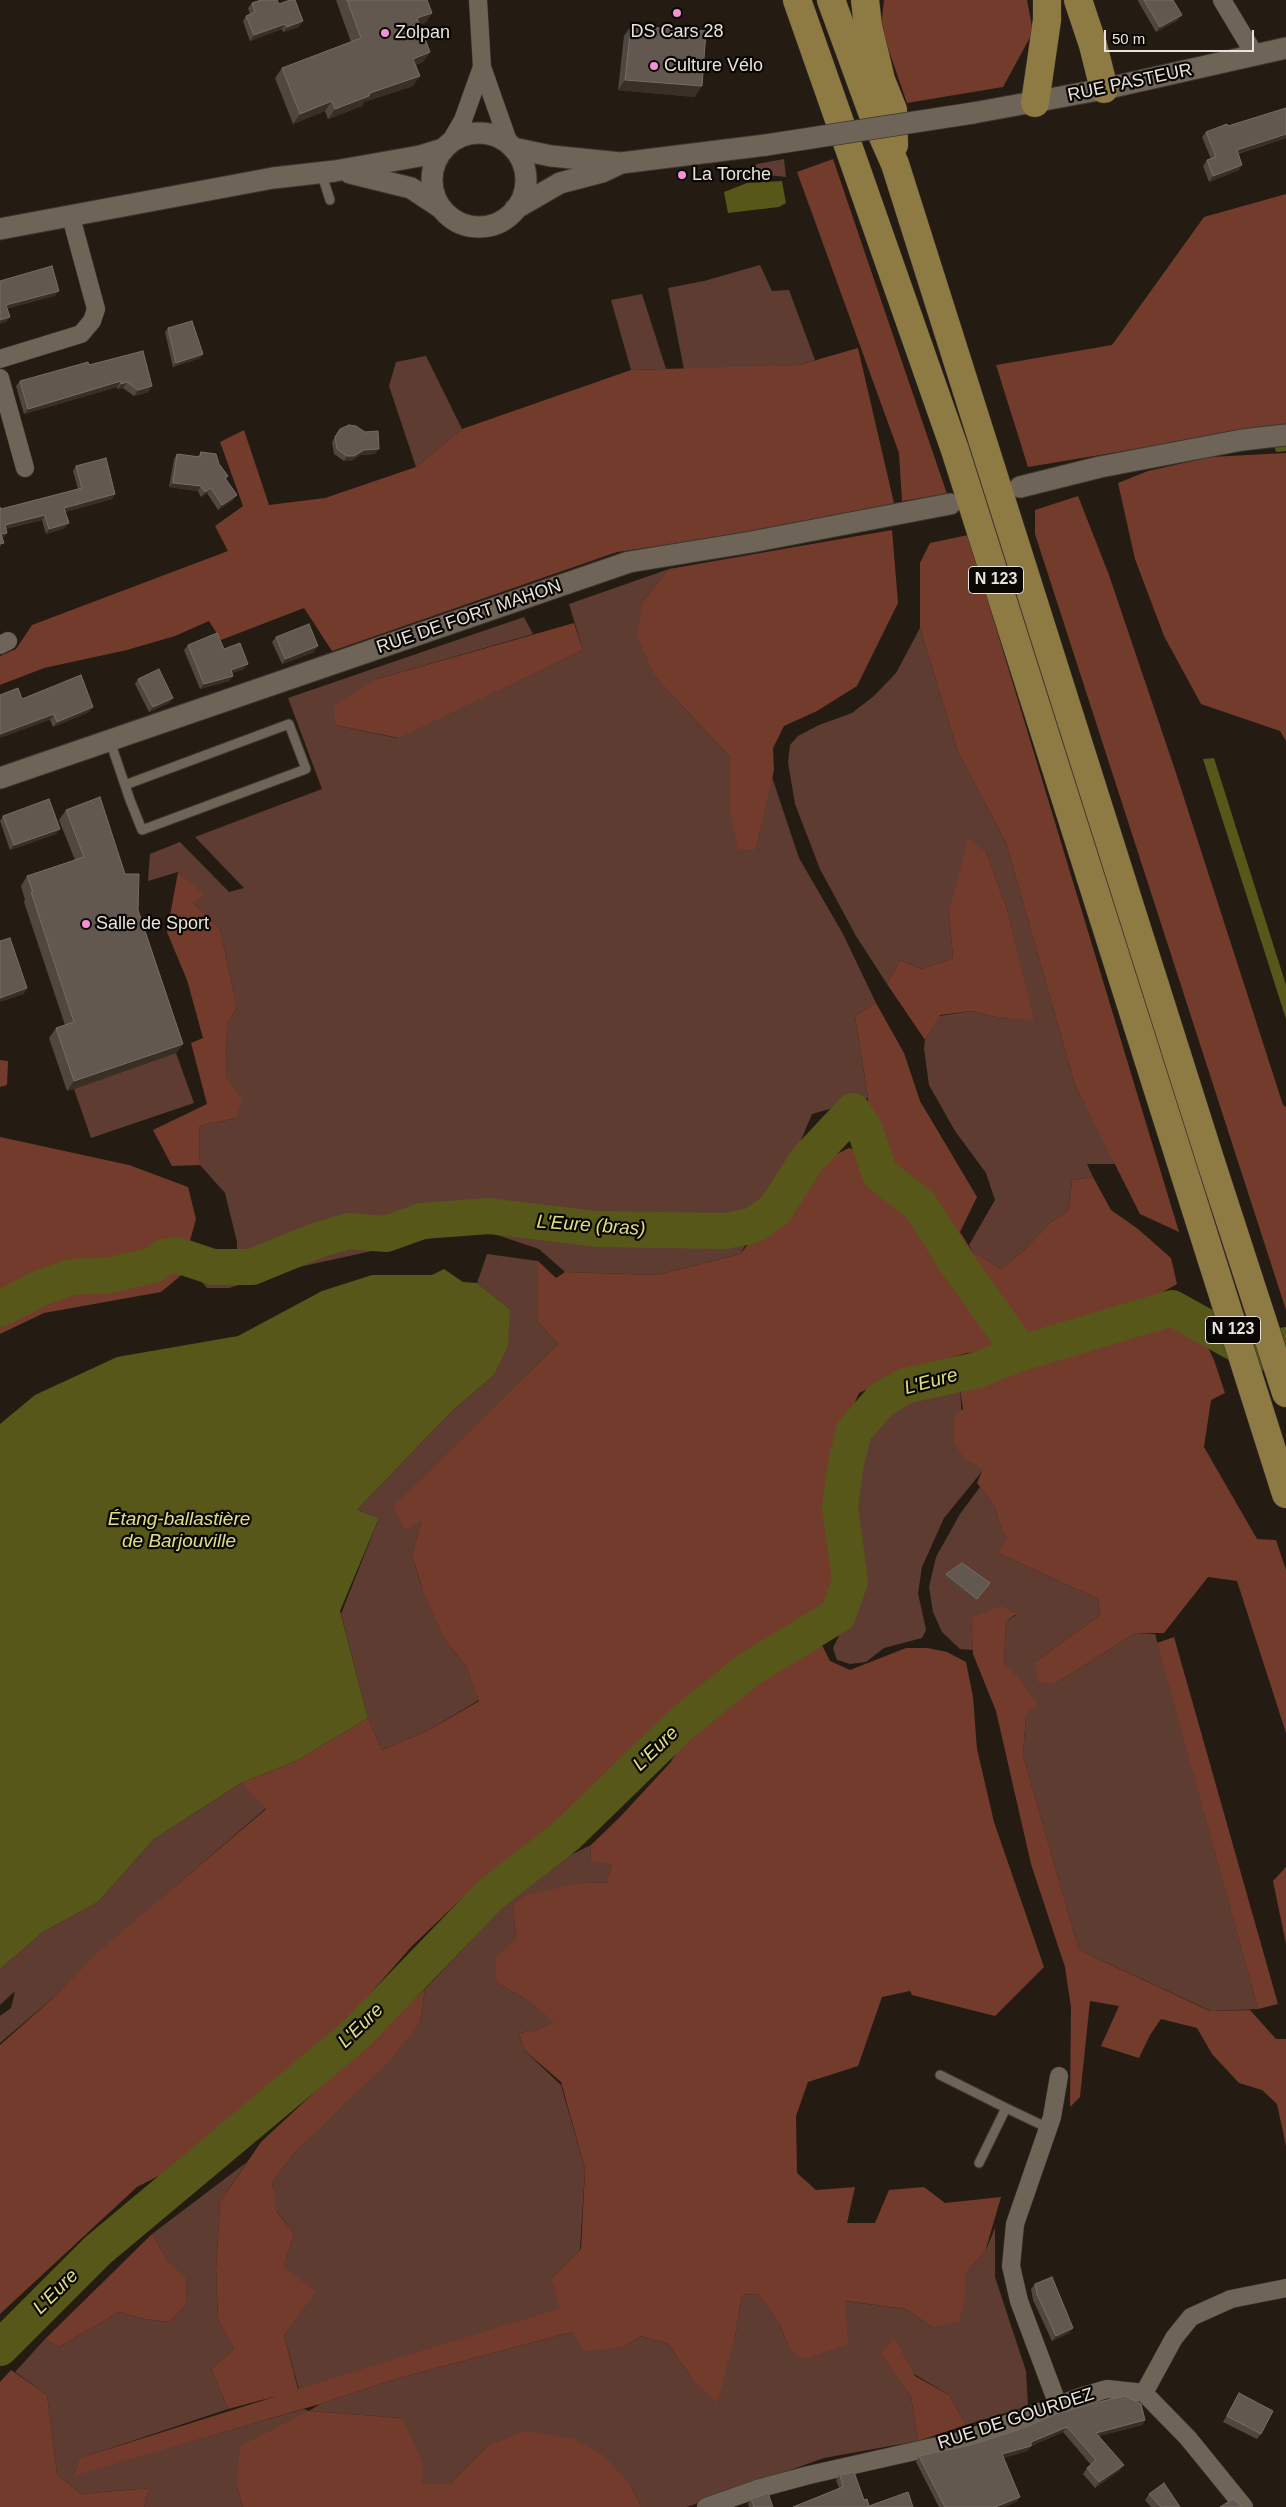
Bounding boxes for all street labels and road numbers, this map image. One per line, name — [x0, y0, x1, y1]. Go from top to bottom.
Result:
street label: RUE PASTEUR — [1066, 59, 1194, 107]
road number: N 123 — [968, 566, 1024, 594]
street label: RUE DE FORT MAHON — [374, 575, 564, 659]
road number: N 123 — [1206, 1316, 1260, 1344]
street label: RUE DE GOURDEZ — [935, 2384, 1097, 2454]

